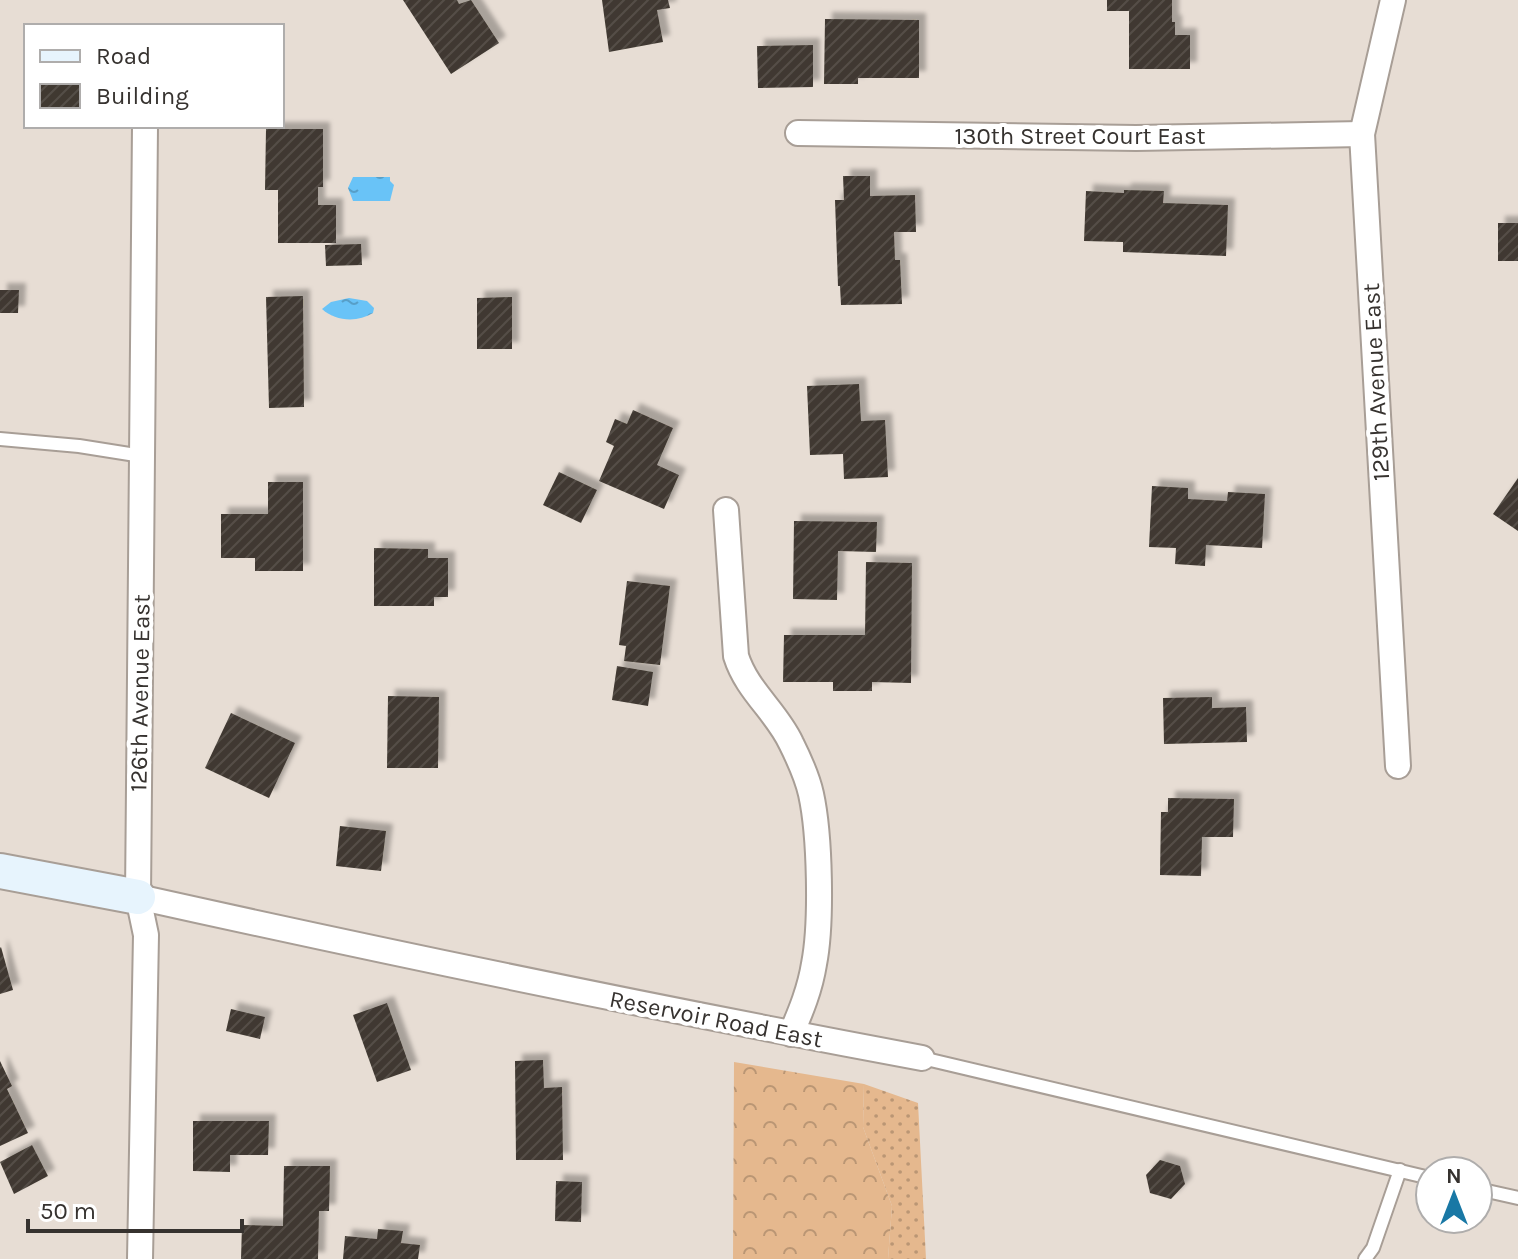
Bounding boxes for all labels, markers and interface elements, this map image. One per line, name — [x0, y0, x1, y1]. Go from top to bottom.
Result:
legend — [24, 24, 284, 128]
text: Road — [96, 42, 151, 70]
text: Building — [96, 82, 189, 110]
street label: 130th Street Court East — [954, 122, 1206, 150]
street label: 129th Avenue East — [1357, 282, 1395, 482]
street label: 126th Avenue East — [124, 594, 156, 792]
street label: Reservoir Road East — [607, 985, 825, 1053]
north arrow — [1414, 1155, 1494, 1235]
text: N — [1446, 1163, 1462, 1189]
scale bar — [28, 1183, 242, 1233]
text: 50 m — [40, 1197, 96, 1225]

